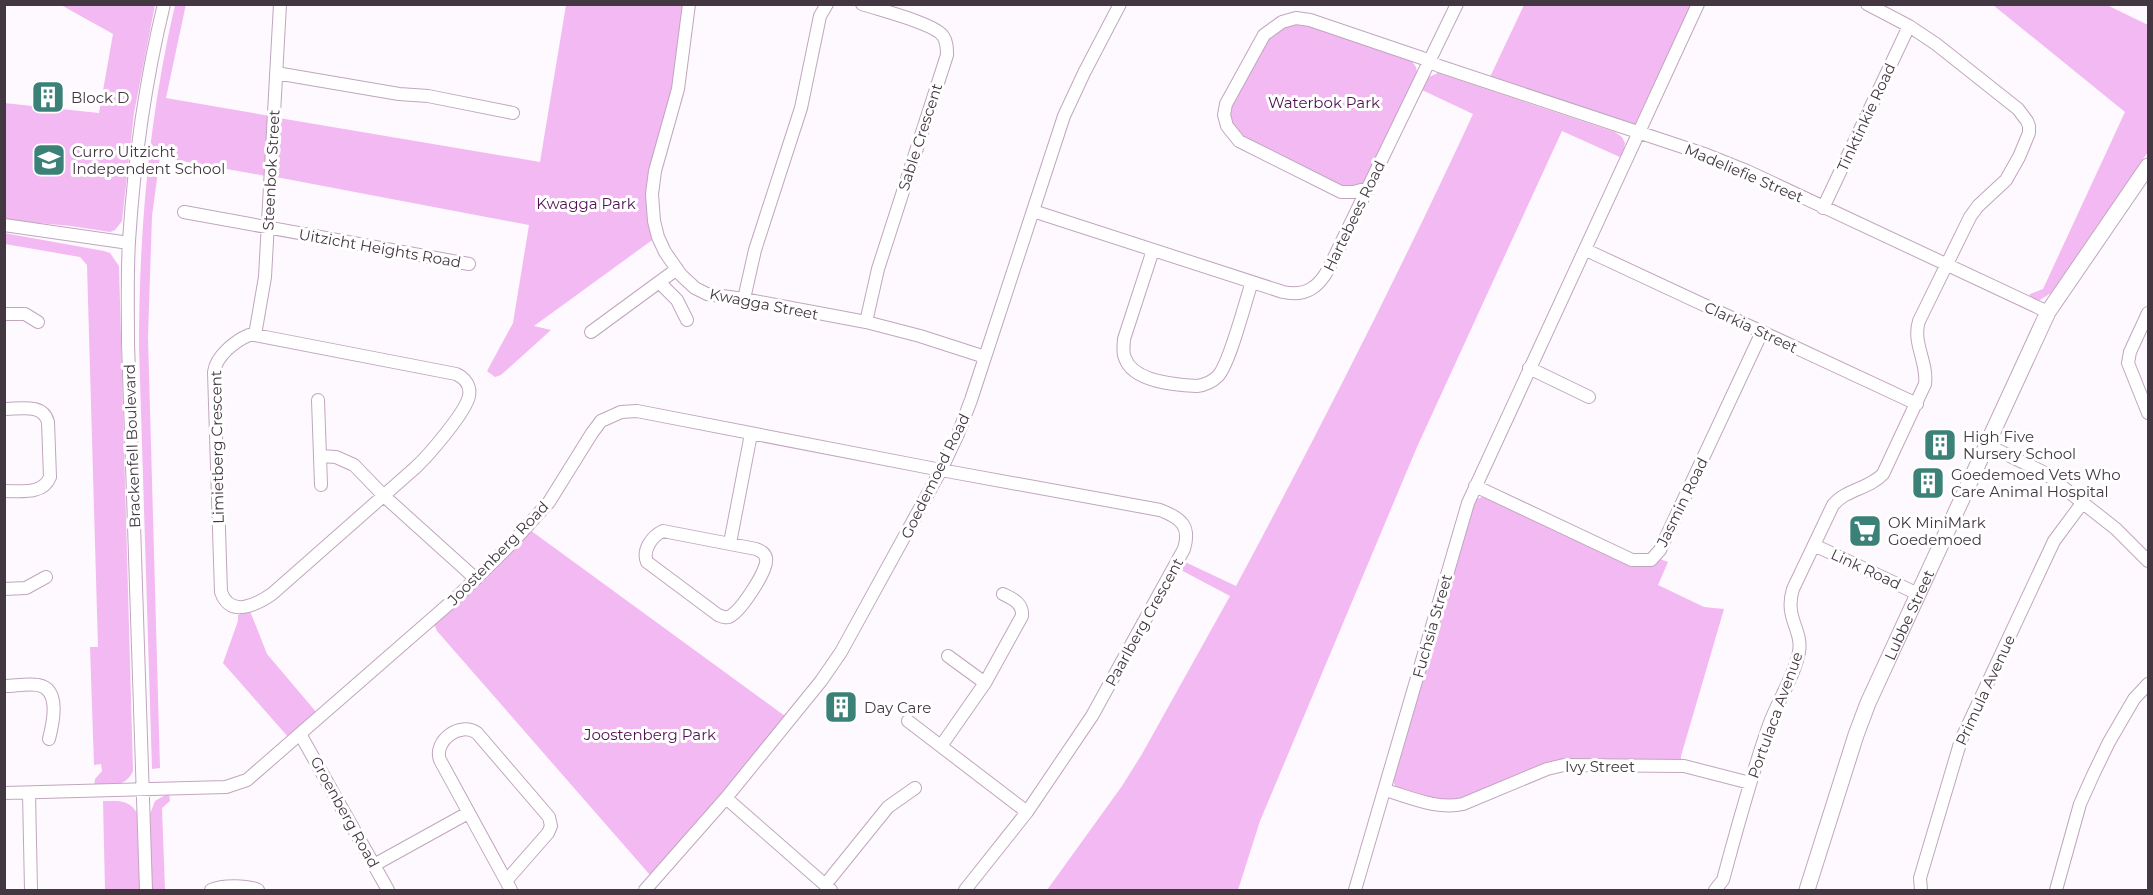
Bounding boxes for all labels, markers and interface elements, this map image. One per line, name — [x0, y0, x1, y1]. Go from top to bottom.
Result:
street label: Tinktinkie Road — [1833, 60, 1899, 174]
building icon: Block D — [30, 79, 66, 115]
street label: Sable Crescent — [894, 81, 946, 193]
place label: Block D — [71, 88, 129, 107]
park label: Waterbok Park — [1268, 93, 1380, 112]
street label: Steenbok Street — [258, 109, 284, 231]
street label: Madeliefie Street — [1682, 139, 1806, 207]
school or university icon: Curro Uitzicht Independent School — [31, 142, 67, 178]
place label: Curro Uitzicht Independent School — [72, 142, 225, 178]
street label: Hartebees Road — [1319, 157, 1389, 275]
park label: Kwagga Park — [536, 194, 636, 213]
street label: Uitzicht Heights Road — [297, 224, 463, 272]
street label: Kwagga Street — [708, 284, 820, 324]
street label: Clarkia Street — [1701, 297, 1801, 357]
street label: Brackenfell Boulevard — [120, 364, 144, 528]
street label: Limietberg Crescent — [206, 370, 228, 524]
street label: Goedemoed Road — [896, 410, 974, 542]
building icon: High Five Nursery School — [1922, 427, 1958, 463]
place label: High Five Nursery School — [1963, 427, 2076, 463]
street label: Jasmin Road — [1652, 454, 1712, 551]
building icon: Goedemoed Vets Who Care Animal Hospital — [1910, 465, 1946, 501]
place label: Goedemoed Vets Who Care Animal Hospital — [1951, 465, 2121, 501]
street label: Joostenberg Road — [443, 497, 552, 610]
supermarket icon: OK MiniMark Goedemoed — [1847, 513, 1883, 549]
place label: OK MiniMark Goedemoed — [1888, 513, 1986, 549]
street label: Link Road — [1828, 545, 1904, 593]
street label: Paarlberg Crescent — [1101, 554, 1187, 690]
street label: Lubbe Street — [1880, 566, 1938, 663]
street label: Fuchsia Street — [1408, 572, 1456, 680]
street label: Primula Avenue — [1951, 632, 2019, 748]
street label: Portulaca Avenue — [1743, 649, 1807, 781]
building icon: Day Care — [823, 689, 859, 725]
place label: Day Care — [864, 698, 931, 717]
park label: Joostenberg Park — [583, 725, 716, 744]
street label: Groenberg Road — [307, 753, 383, 871]
street label: Ivy Street — [1565, 757, 1635, 776]

